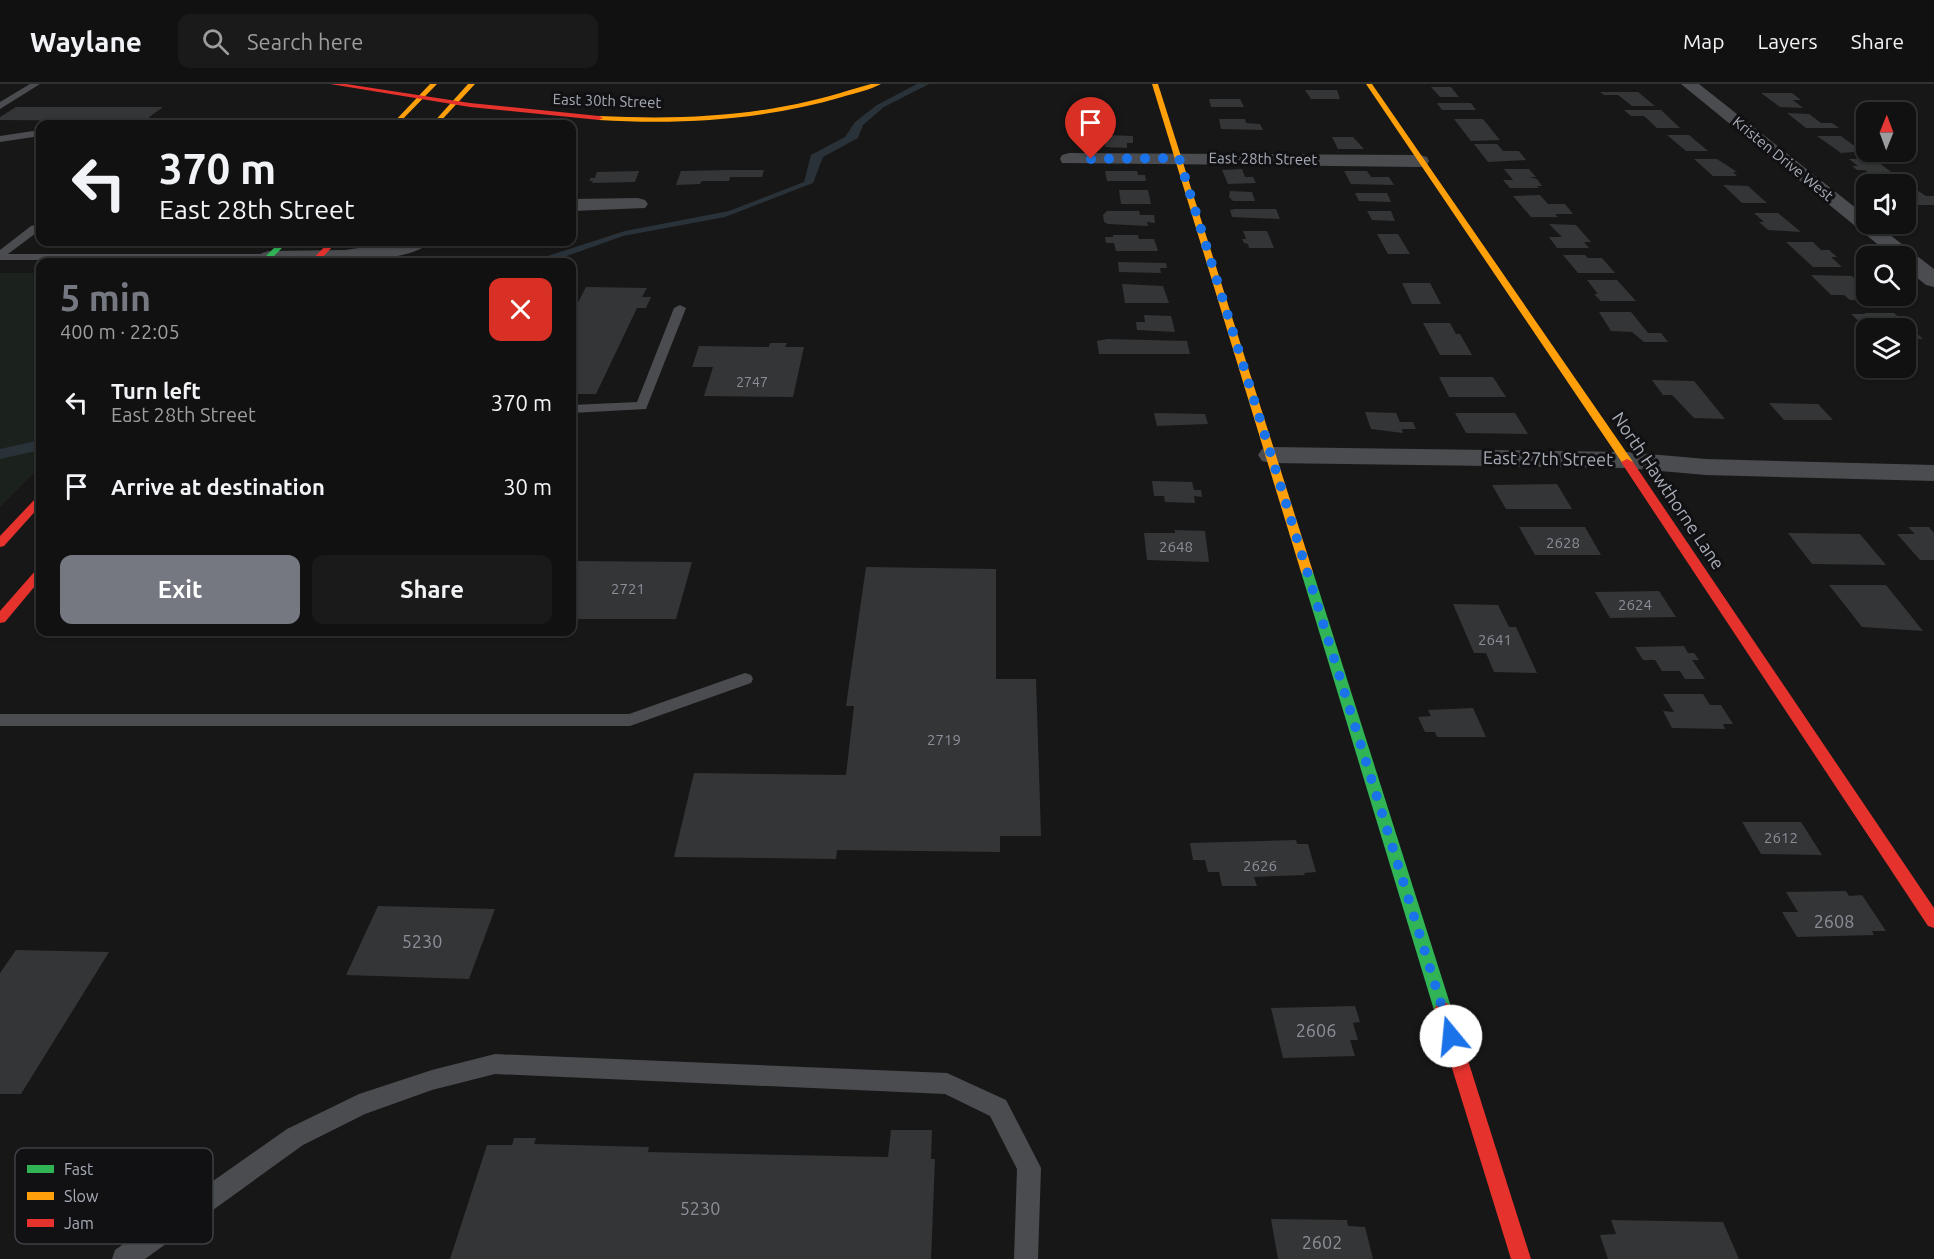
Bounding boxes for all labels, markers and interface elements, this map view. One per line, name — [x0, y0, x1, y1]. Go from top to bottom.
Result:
search box — [178, 14, 598, 68]
icon: search — [199, 25, 232, 58]
text: Waylane — [30, 26, 142, 57]
text: Search here — [247, 29, 363, 54]
text: Map — [1683, 29, 1724, 53]
text: Layers — [1757, 29, 1818, 53]
text: Share — [1851, 29, 1904, 53]
street label: East 30th Street — [552, 90, 662, 111]
pin — [1065, 97, 1116, 159]
north arrow — [1856, 102, 1916, 162]
map controls — [1856, 102, 1916, 378]
icon: arrive — [1074, 106, 1107, 139]
street label: Kristen Drive West — [1730, 113, 1837, 204]
icon: left — [60, 144, 138, 222]
text: 370 m — [159, 145, 276, 192]
street label: East 28th Street — [1209, 149, 1318, 168]
button: sound — [1856, 174, 1916, 234]
text: East 28th Street — [159, 194, 355, 224]
button: search — [1856, 246, 1916, 306]
text: 5 min — [60, 277, 151, 318]
button: close — [489, 278, 552, 341]
button: layers — [1856, 318, 1916, 378]
text: 400 m · 22:05 — [60, 320, 180, 343]
house number: 2747 — [736, 374, 768, 390]
text: Turn left — [111, 378, 201, 403]
icon: left — [60, 386, 93, 419]
text: 370 m — [491, 390, 552, 415]
text: East 28th Street — [111, 403, 256, 426]
street label: North Hawthorne Lane — [1609, 408, 1729, 573]
street label: East 27th Street — [1483, 447, 1613, 469]
icon: arrive — [60, 470, 93, 503]
text: Arrive at destination — [111, 474, 325, 499]
text: 30 m — [503, 474, 552, 499]
house number: 2628 — [1546, 534, 1580, 551]
house number: 2648 — [1159, 538, 1193, 555]
button: Exit — [60, 555, 300, 624]
button: Share — [312, 555, 552, 624]
house number: 2721 — [611, 580, 645, 597]
house number: 2624 — [1618, 596, 1652, 613]
house number: 2641 — [1478, 631, 1512, 648]
house number: 2719 — [927, 731, 961, 748]
house number: 2612 — [1764, 829, 1798, 846]
house number: 2626 — [1243, 857, 1277, 874]
house number: 2608 — [1814, 911, 1854, 931]
house number: 5230 — [402, 931, 442, 951]
position arrow — [1419, 1004, 1483, 1068]
house number: 2606 — [1296, 1020, 1336, 1040]
legend — [15, 1148, 213, 1244]
text: Fast — [64, 1160, 94, 1178]
text: Slow — [64, 1187, 99, 1205]
house number: 5230 — [680, 1198, 720, 1218]
text: Jam — [64, 1214, 94, 1232]
house number: 2602 — [1302, 1232, 1342, 1252]

